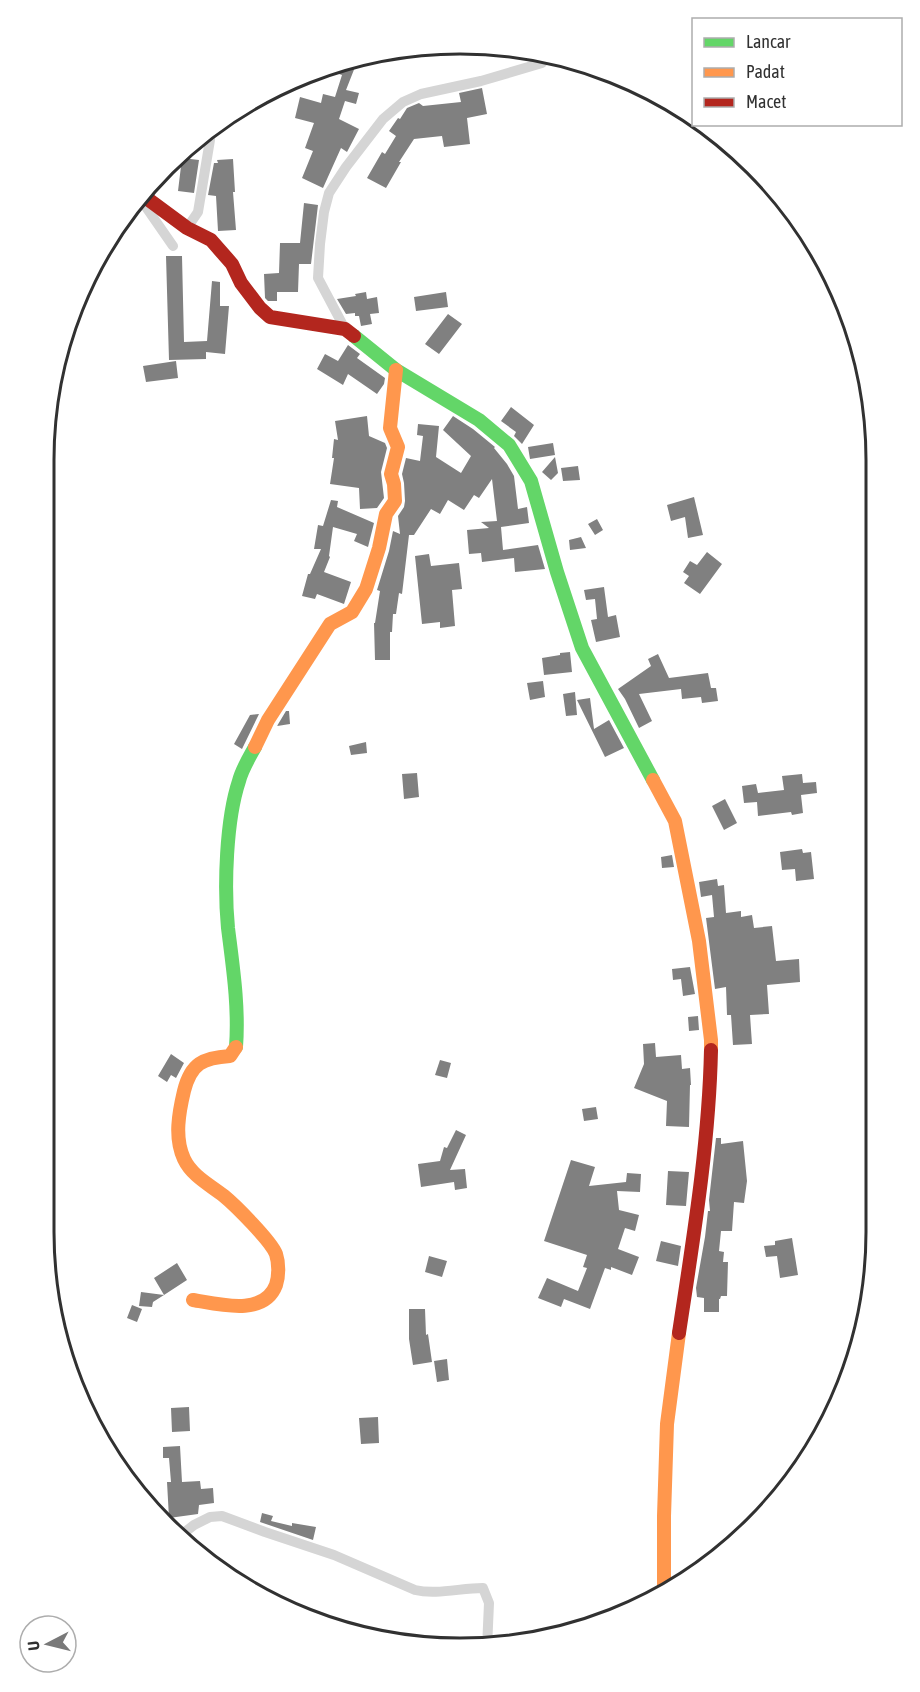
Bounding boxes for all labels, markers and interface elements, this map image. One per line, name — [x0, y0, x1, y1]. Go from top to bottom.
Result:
legend — [692, 18, 902, 126]
text: Lancar — [746, 31, 791, 52]
text: Padat — [746, 61, 785, 82]
text: Macet — [746, 91, 786, 112]
north arrow — [18, 1614, 78, 1674]
text: U — [24, 1640, 43, 1652]

